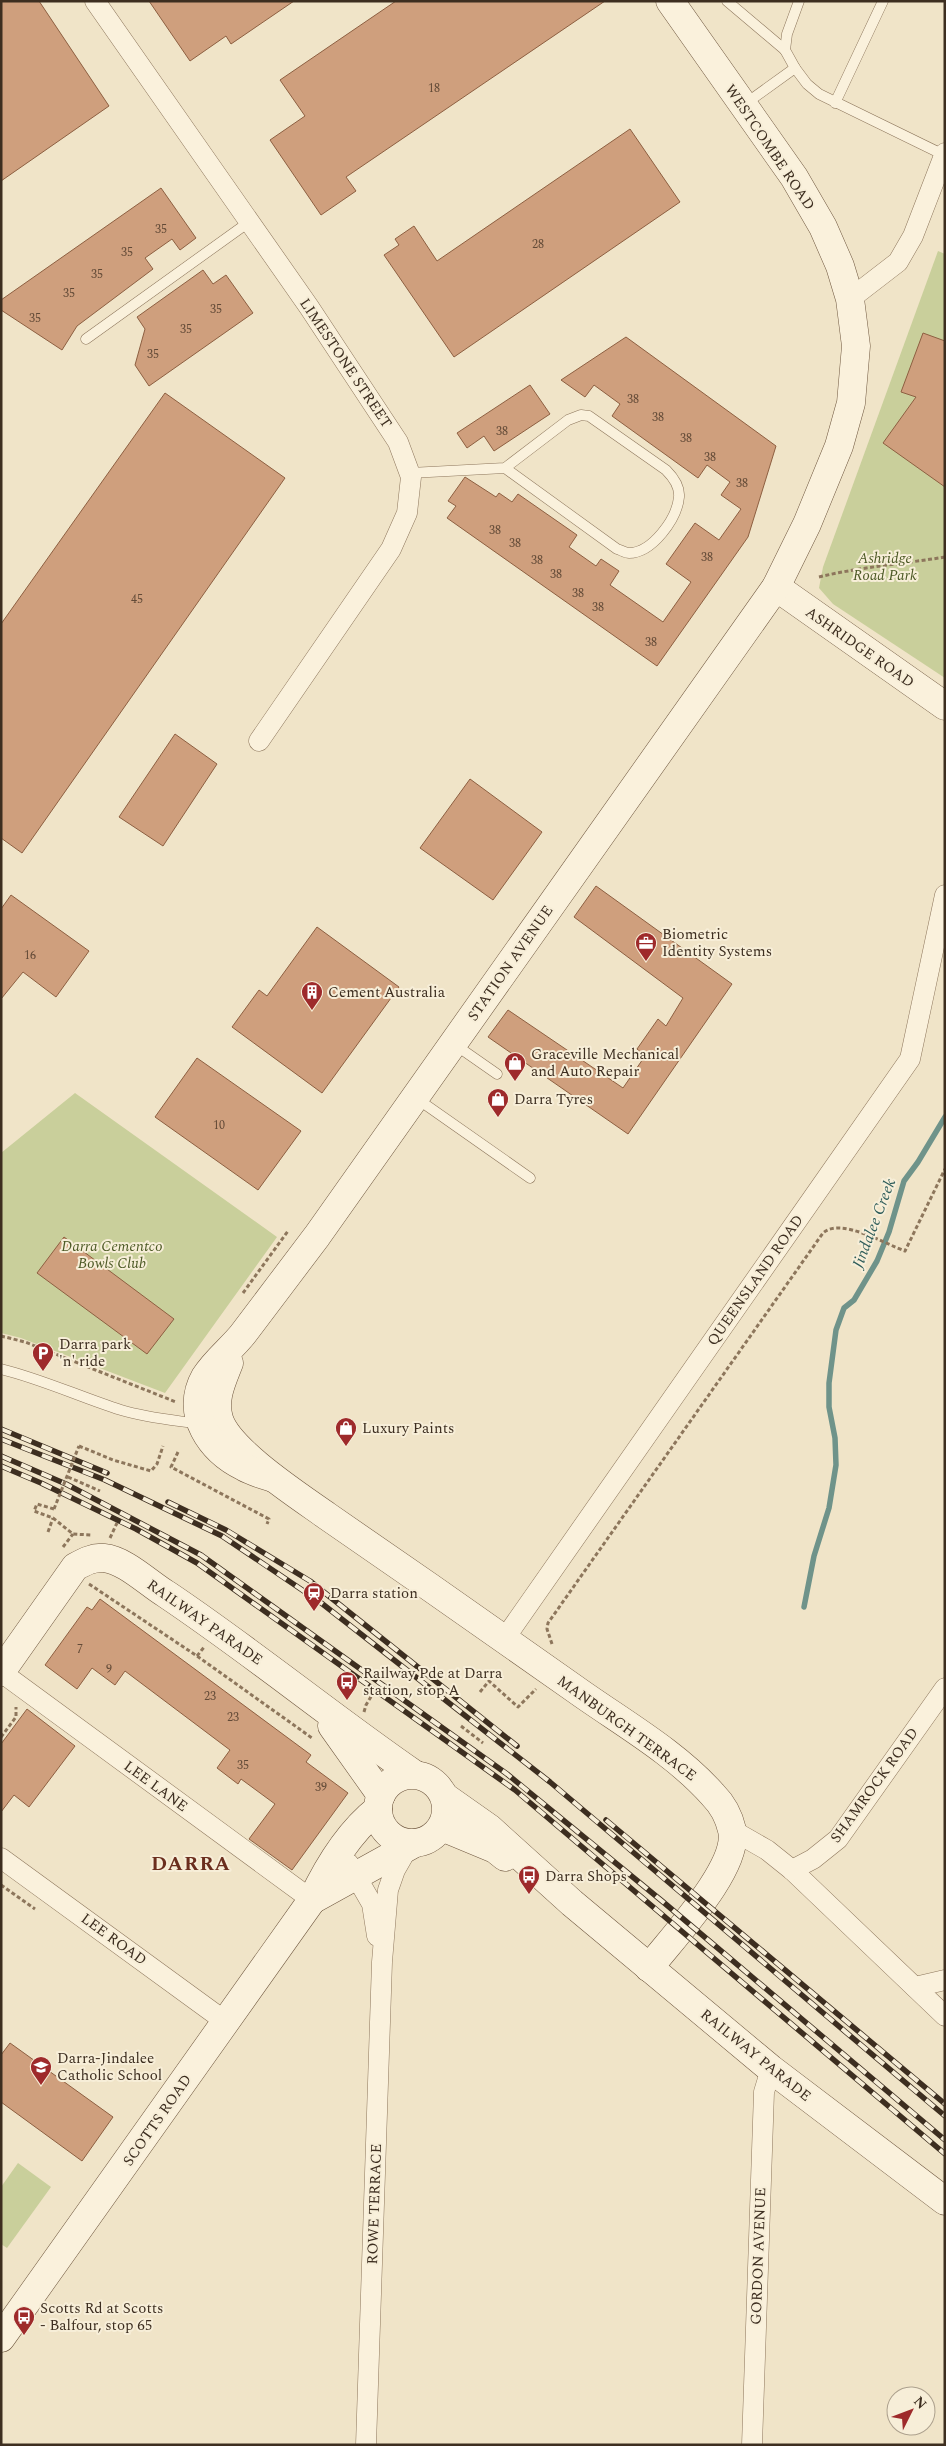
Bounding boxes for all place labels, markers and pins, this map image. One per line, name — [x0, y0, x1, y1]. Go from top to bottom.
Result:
place label: Biometric Identity Systems — [662, 923, 772, 963]
office icon: Biometric Identity Systems — [634, 931, 658, 962]
building icon: Cement Australia — [300, 980, 324, 1011]
place label: Cement Australia — [328, 981, 446, 1004]
place label: Graceville Mechanical and Auto Repair — [531, 1043, 679, 1083]
shop icon: Graceville Mechanical and Auto Repair — [503, 1051, 527, 1082]
shop icon: Darra Tyres — [486, 1087, 510, 1118]
place label: Darra Tyres — [514, 1088, 593, 1111]
place label: Darra park 'n' ride — [59, 1333, 131, 1373]
parking icon: Darra park 'n' ride — [31, 1341, 55, 1372]
shop icon: Luxury Paints — [334, 1416, 358, 1447]
place label: Luxury Paints — [362, 1417, 454, 1440]
station icon: Darra station — [302, 1581, 326, 1612]
place label: Darra station — [330, 1582, 418, 1605]
place label: Railway Pde at Darra station, stop A — [363, 1662, 503, 1702]
bus stop icon: Railway Pde at Darra station, stop A — [335, 1670, 359, 1701]
bus stop icon: Darra Shops — [517, 1864, 541, 1895]
place label: Darra Shops — [545, 1865, 627, 1888]
place label: Darra-Jindalee Catholic School — [57, 2047, 162, 2087]
school or university icon: Darra-Jindalee Catholic School — [29, 2055, 53, 2086]
place label: Scotts Rd at Scotts - Balfour, stop 65 — [40, 2297, 164, 2337]
bus stop icon: Scotts Rd at Scotts - Balfour, stop 65 — [12, 2305, 36, 2336]

